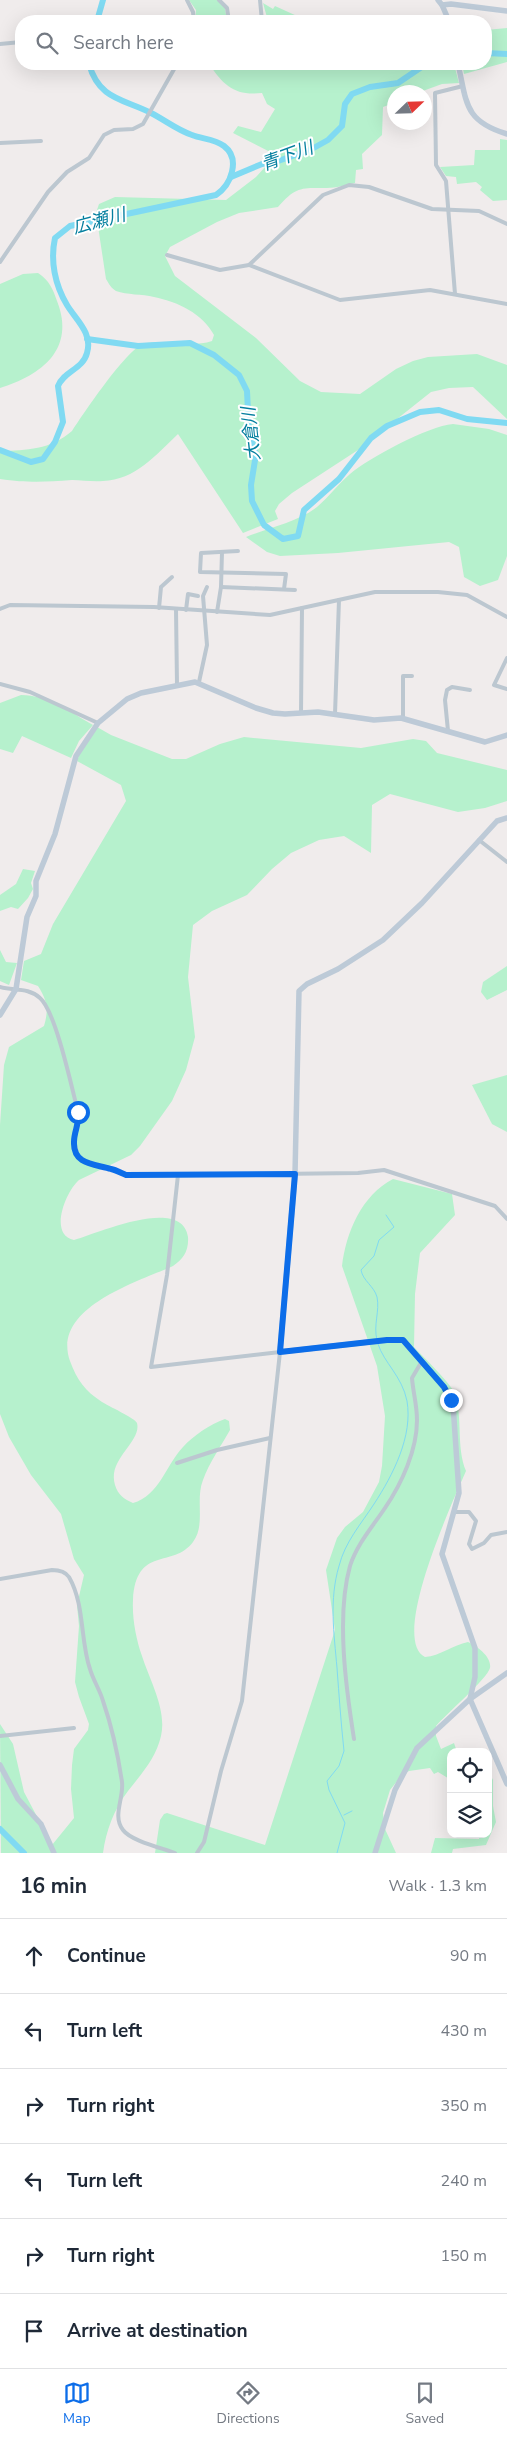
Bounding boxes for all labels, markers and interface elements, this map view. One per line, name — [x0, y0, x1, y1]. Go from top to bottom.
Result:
search box — [15, 15, 492, 70]
icon: search — [33, 29, 61, 57]
text: Search here — [73, 30, 174, 56]
north arrow — [387, 85, 432, 130]
water label: 青下川 — [258, 135, 318, 177]
water label: 広瀬川 — [70, 202, 130, 240]
water label: 大倉川 — [236, 404, 266, 462]
route start — [67, 1101, 90, 1124]
route end — [440, 1389, 463, 1412]
map controls — [447, 1748, 492, 1838]
button: locate — [447, 1748, 492, 1793]
button: layers — [447, 1793, 492, 1838]
text: 16 min — [20, 1872, 87, 1900]
text: Walk · 1.3 km — [389, 1875, 487, 1897]
icon: ahead — [20, 1942, 48, 1970]
text: Continue — [67, 1943, 146, 1969]
text: 90 m — [450, 1945, 487, 1967]
icon: left — [20, 2017, 48, 2045]
text: Turn left — [67, 2018, 142, 2044]
text: 430 m — [440, 2020, 487, 2042]
icon: right — [20, 2092, 48, 2120]
text: Turn right — [67, 2093, 154, 2119]
text: 350 m — [440, 2095, 487, 2117]
icon: left — [20, 2167, 48, 2195]
text: Turn left — [67, 2168, 142, 2194]
text: 240 m — [440, 2170, 487, 2192]
icon: right — [20, 2242, 48, 2270]
text: Turn right — [67, 2243, 154, 2269]
text: 150 m — [440, 2245, 487, 2267]
icon: arrive — [20, 2317, 48, 2345]
text: Arrive at destination — [67, 2318, 248, 2344]
tab: Map — [63, 2379, 91, 2428]
tab: Directions — [217, 2379, 280, 2428]
tab: Saved — [405, 2379, 444, 2428]

